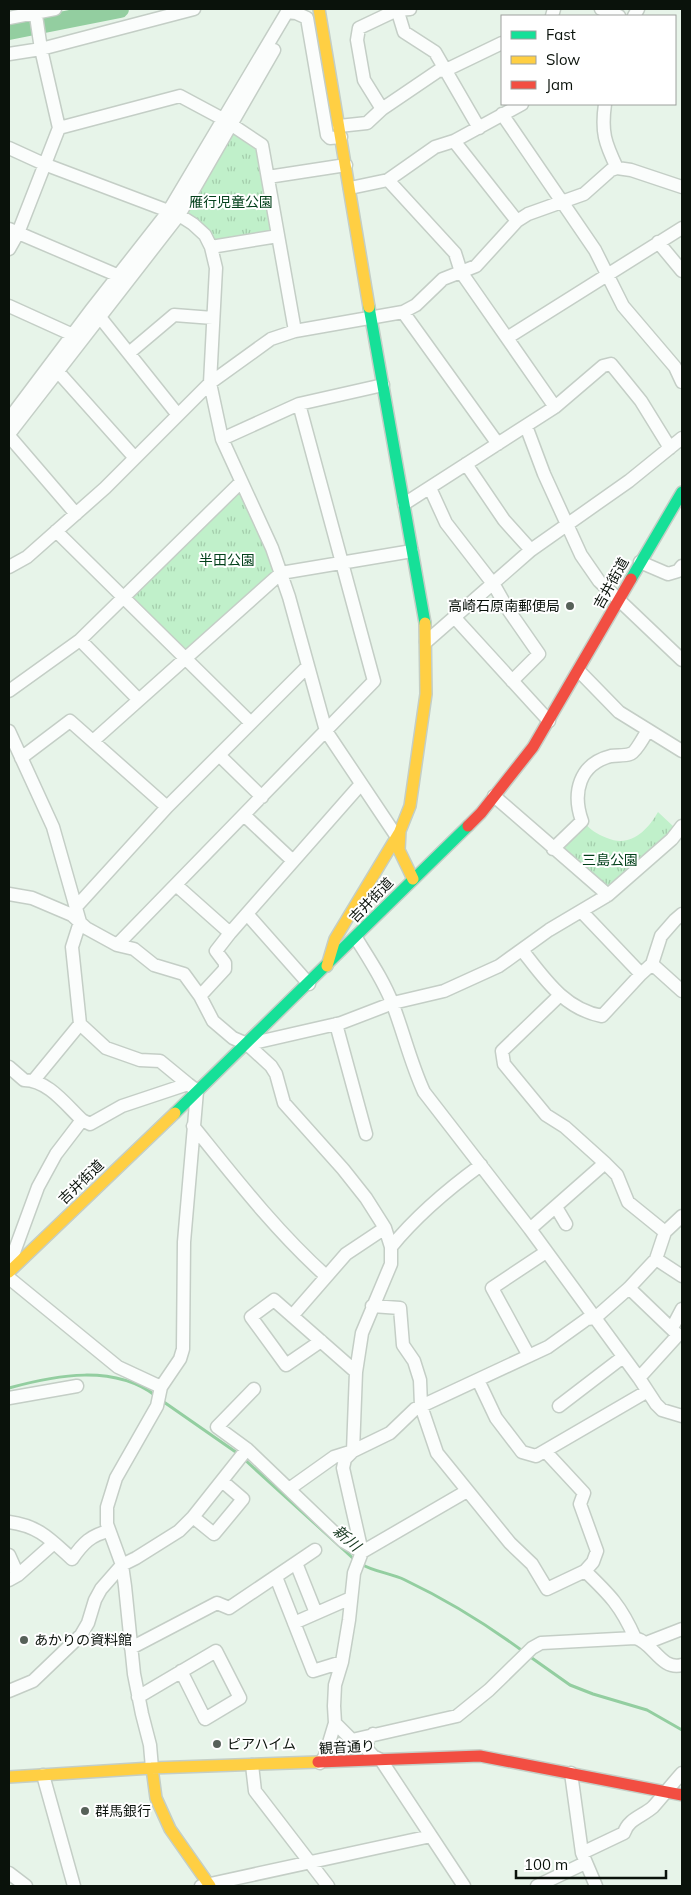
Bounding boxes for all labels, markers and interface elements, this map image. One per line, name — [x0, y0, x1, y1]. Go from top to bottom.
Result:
legend — [501, 15, 676, 105]
text: Fast — [546, 25, 576, 44]
text: Slow — [546, 50, 580, 69]
text: Jam — [546, 75, 573, 94]
park label: 雁行児童公園 — [189, 193, 273, 211]
park label: 半田公園 — [199, 551, 255, 569]
street label: 吉井街道 — [590, 554, 632, 612]
place label: 高崎石原南郵便局 — [448, 597, 560, 615]
marker: 高崎石原南郵便局 — [564, 600, 576, 612]
park label: 三島公園 — [582, 851, 638, 869]
street label: 吉井街道 — [345, 874, 397, 926]
street label: 吉井街道 — [55, 1156, 107, 1208]
water label: 新川 — [329, 1521, 366, 1556]
place label: あかりの資料館 — [34, 1631, 132, 1649]
marker: あかりの資料館 — [18, 1634, 30, 1646]
place label: ピアハイム — [227, 1735, 296, 1753]
street label: 観音通り — [319, 1737, 375, 1757]
marker: ピアハイム — [211, 1738, 223, 1750]
place label: 群馬銀行 — [95, 1802, 151, 1820]
marker: 群馬銀行 — [79, 1805, 91, 1817]
scale bar — [516, 1848, 666, 1880]
text: 100 m — [524, 1855, 568, 1874]

